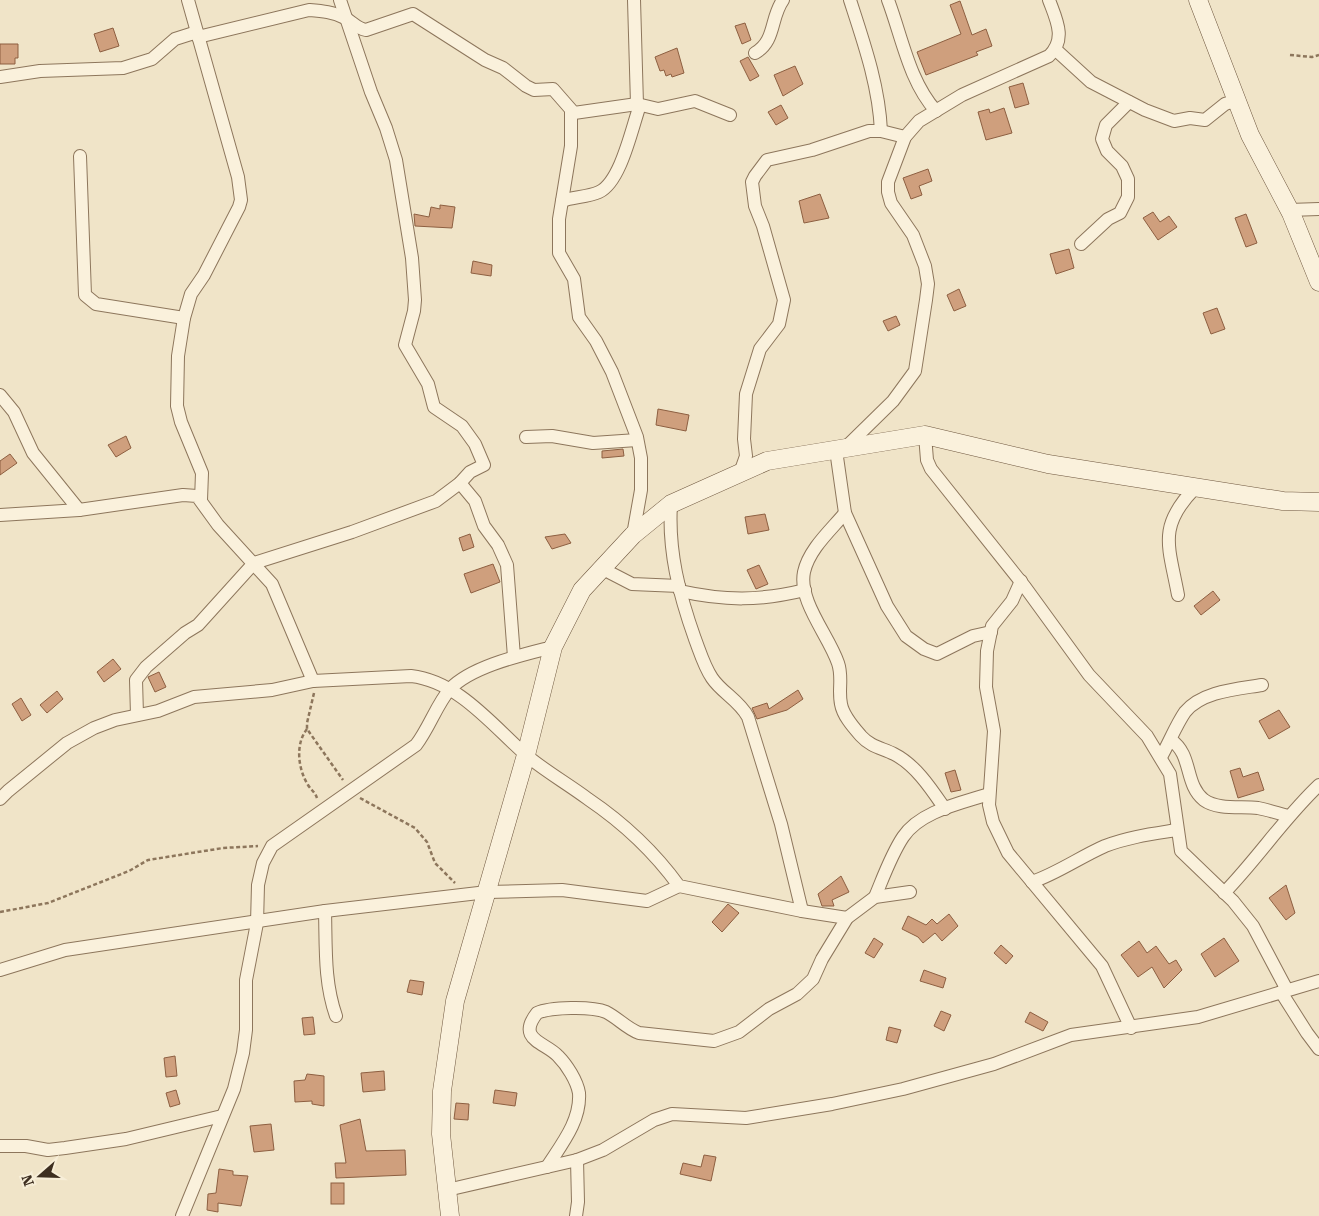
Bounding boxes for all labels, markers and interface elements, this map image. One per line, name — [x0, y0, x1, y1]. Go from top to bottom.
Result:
north arrow — [15, 1151, 65, 1201]
text: N — [18, 1172, 37, 1188]

